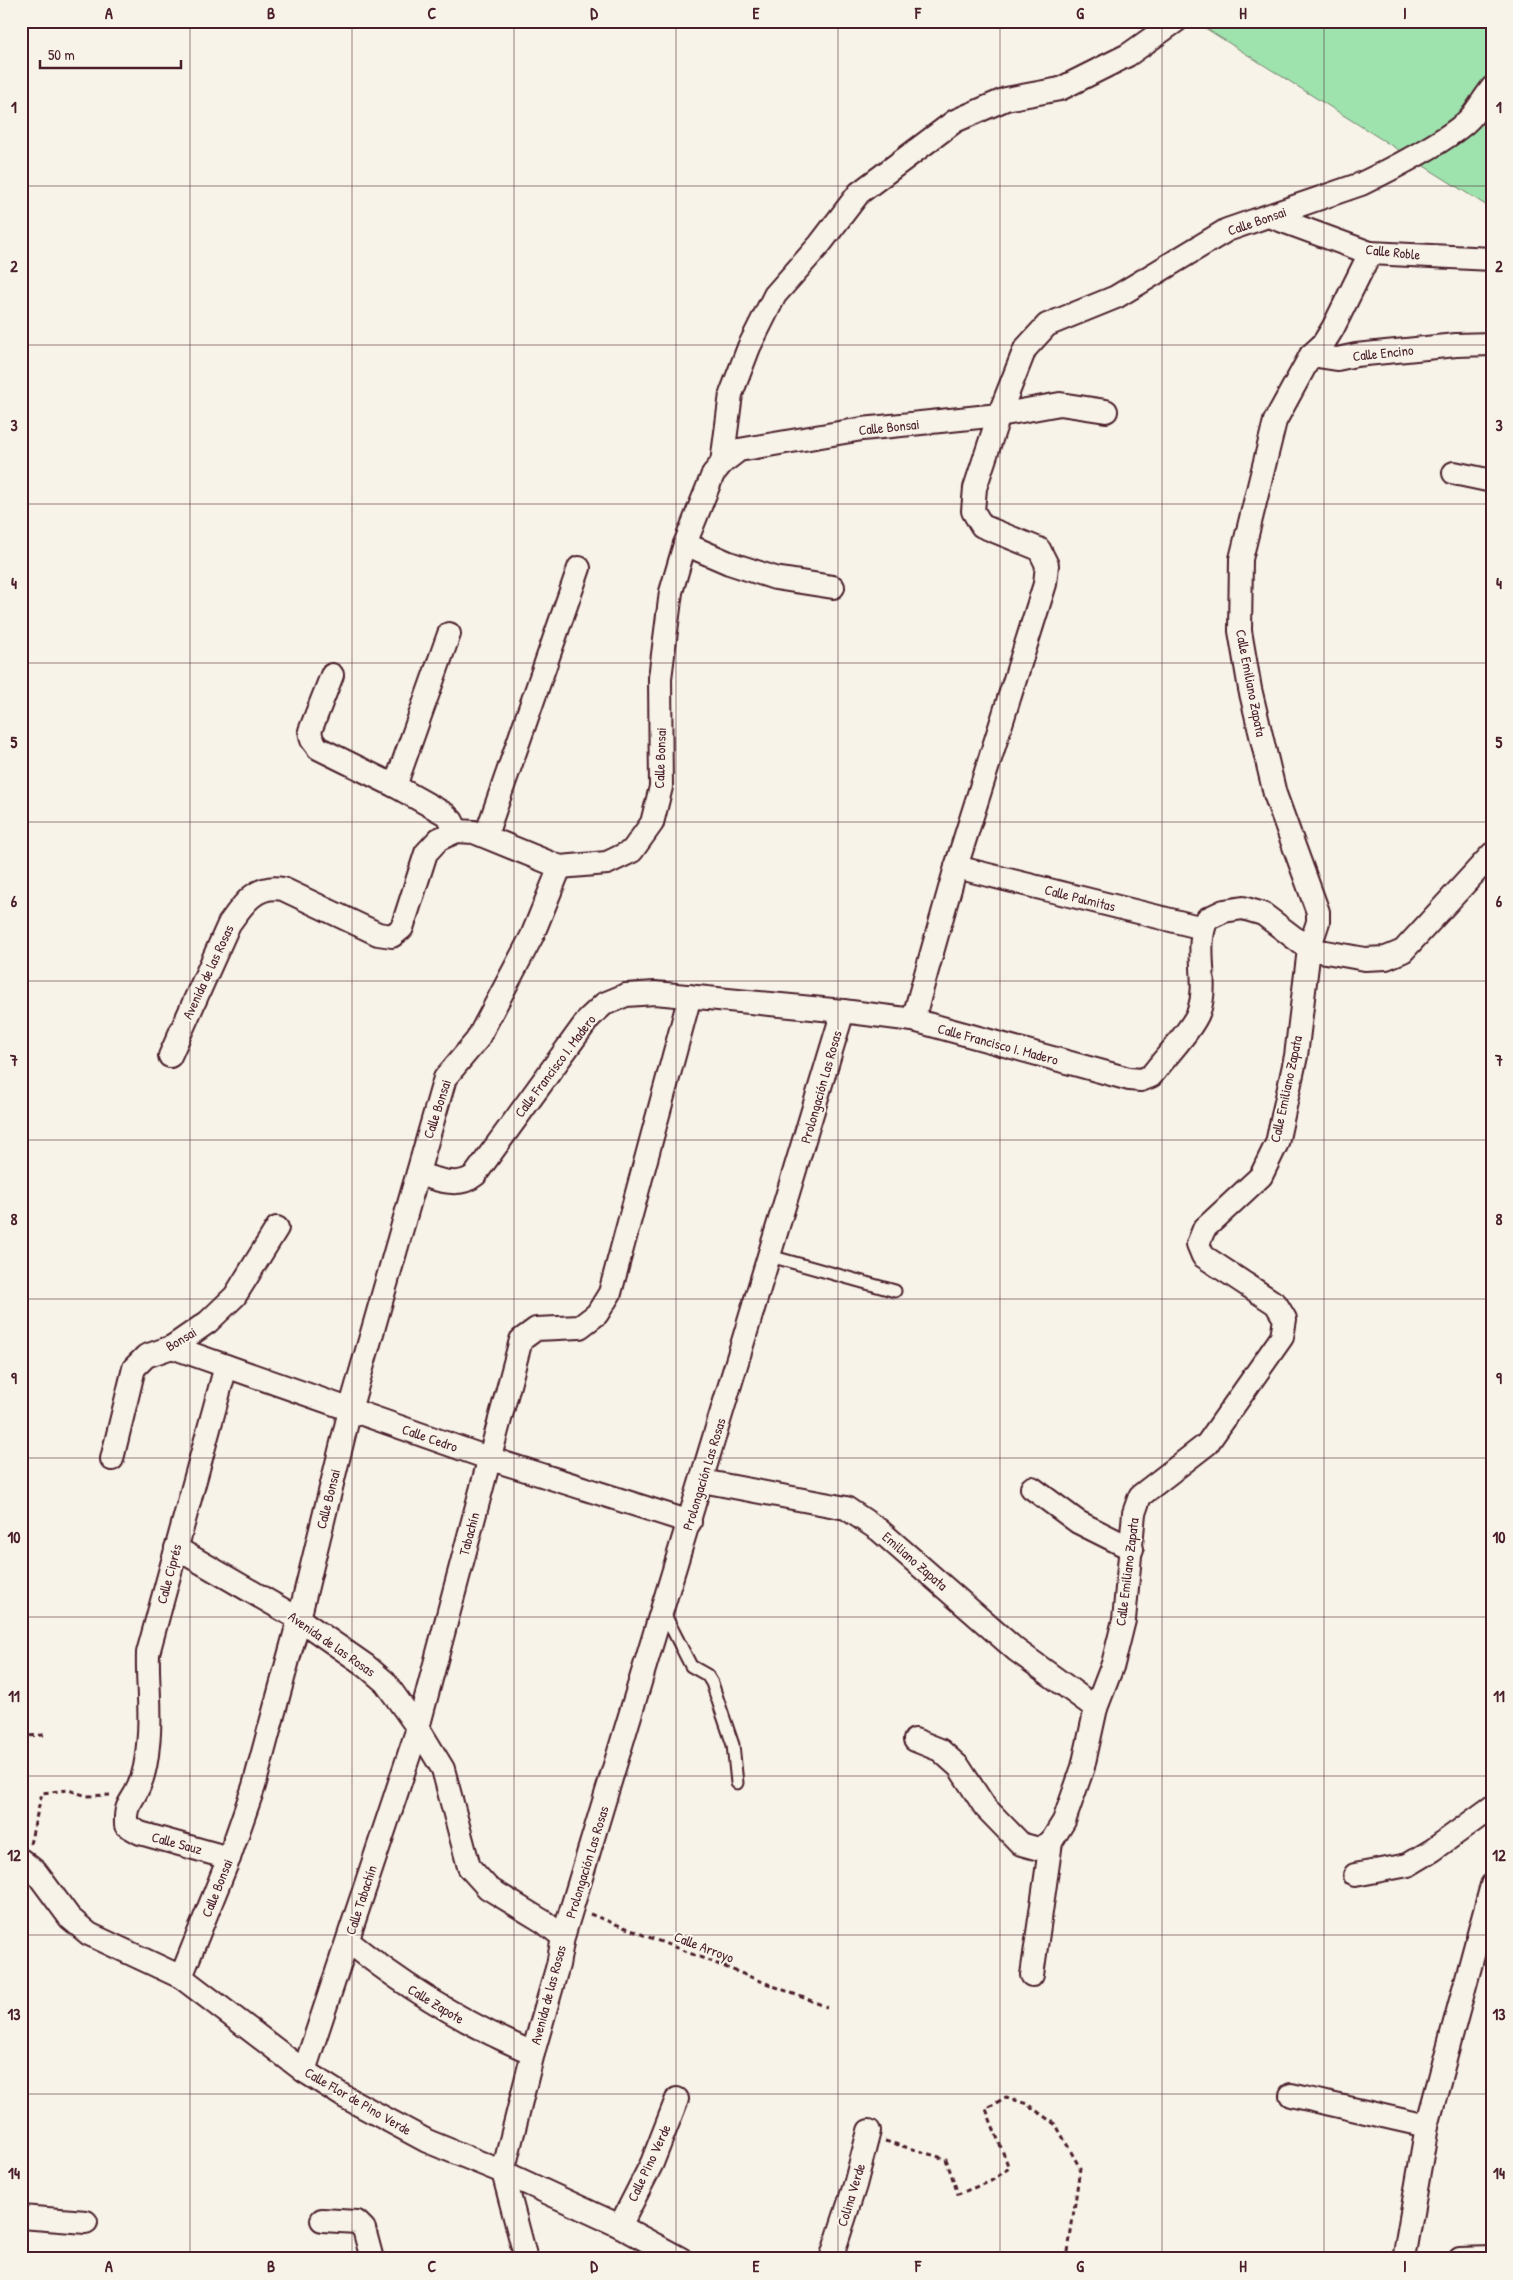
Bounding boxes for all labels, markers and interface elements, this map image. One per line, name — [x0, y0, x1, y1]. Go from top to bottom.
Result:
text: A — [105, 2, 113, 24]
text: B — [267, 2, 275, 24]
text: C — [428, 2, 437, 24]
text: D — [590, 2, 598, 24]
text: E — [752, 2, 760, 24]
text: F — [914, 2, 922, 24]
text: G — [1076, 2, 1084, 24]
text: H — [1239, 2, 1247, 24]
text: I — [1403, 2, 1407, 24]
scale bar — [40, 38, 181, 70]
text: 50 m — [48, 44, 75, 65]
text: 1 — [11, 96, 17, 118]
text: 1 — [1496, 96, 1502, 118]
street label: Calle Bonsai — [1225, 202, 1289, 239]
street label: Calle Roble — [1365, 239, 1422, 264]
text: 2 — [10, 255, 18, 277]
text: 2 — [1495, 255, 1503, 277]
street label: Calle Encino — [1352, 340, 1415, 365]
text: 3 — [10, 414, 18, 436]
street label: Calle Bonsai — [858, 414, 920, 439]
text: 3 — [1495, 414, 1503, 436]
text: 4 — [11, 572, 17, 594]
text: 4 — [1496, 572, 1502, 594]
street label: Calle Emiliano Zapata — [1231, 628, 1271, 739]
street label: Calle Bonsai — [649, 727, 670, 789]
text: 5 — [11, 731, 18, 753]
text: 5 — [1496, 731, 1503, 753]
street label: Calle Palmitas — [1043, 880, 1117, 915]
text: 6 — [11, 890, 18, 912]
text: 6 — [1496, 890, 1503, 912]
street label: Avenida de las Rosas — [177, 922, 238, 1022]
street label: Calle Francisco I. Madero — [510, 1010, 600, 1121]
street label: Calle Francisco I. Madero — [936, 1018, 1061, 1069]
street label: Prolongación Las Rosas — [795, 1028, 847, 1146]
street label: Calle Emiliano Zapata — [1265, 1033, 1307, 1144]
text: 7 — [9, 1049, 18, 1071]
text: 7 — [1494, 1049, 1503, 1071]
street label: Calle Bonsai — [418, 1077, 455, 1141]
text: 8 — [11, 1208, 18, 1230]
text: 8 — [1496, 1208, 1503, 1230]
street label: Bonsai — [162, 1322, 200, 1355]
text: 9 — [11, 1367, 17, 1389]
text: 9 — [1496, 1367, 1502, 1389]
street label: Prolongación Las Rosas — [677, 1415, 731, 1533]
street label: Calle Cedro — [400, 1419, 461, 1456]
street label: Calle Bonsai — [311, 1467, 344, 1531]
street label: Tabachín — [454, 1510, 483, 1558]
street label: Calle Emiliano Zapata — [1110, 1516, 1144, 1627]
text: 10 — [8, 1526, 20, 1548]
text: 10 — [1493, 1526, 1505, 1548]
street label: Emiliano Zapata — [878, 1527, 952, 1595]
street label: Calle Ciprés — [151, 1542, 187, 1606]
street label: Avenida de las Rosas — [285, 1607, 380, 1681]
text: 11 — [8, 1685, 20, 1707]
text: 11 — [1493, 1685, 1505, 1707]
street label: Prolongación Las Rosas — [560, 1803, 614, 1921]
street label: Calle Sauz — [150, 1827, 204, 1858]
text: 12 — [7, 1844, 21, 1866]
text: 12 — [1492, 1844, 1506, 1866]
street label: Calle Bonsai — [196, 1856, 237, 1920]
street label: Calle Tabachín — [340, 1863, 381, 1937]
street label: Calle Arroyo — [671, 1926, 737, 1968]
street label: Avenida de las Rosas — [525, 1943, 570, 2047]
street label: Calle Zapote — [404, 1979, 468, 2029]
text: 13 — [8, 2003, 20, 2025]
text: 13 — [1493, 2003, 1505, 2025]
street label: Calle Flor de Pino Verde — [301, 2062, 415, 2139]
street label: Calle Pino Verde — [622, 2121, 675, 2204]
street label: Colina Verde — [832, 2161, 869, 2229]
text: 14 — [8, 2162, 20, 2184]
text: 14 — [1493, 2162, 1505, 2184]
text: A — [105, 2255, 113, 2277]
text: B — [267, 2255, 275, 2277]
text: C — [428, 2255, 437, 2277]
text: D — [590, 2255, 598, 2277]
text: E — [752, 2255, 760, 2277]
text: F — [914, 2255, 922, 2277]
text: G — [1076, 2255, 1084, 2277]
text: H — [1239, 2255, 1247, 2277]
text: I — [1403, 2255, 1407, 2277]

